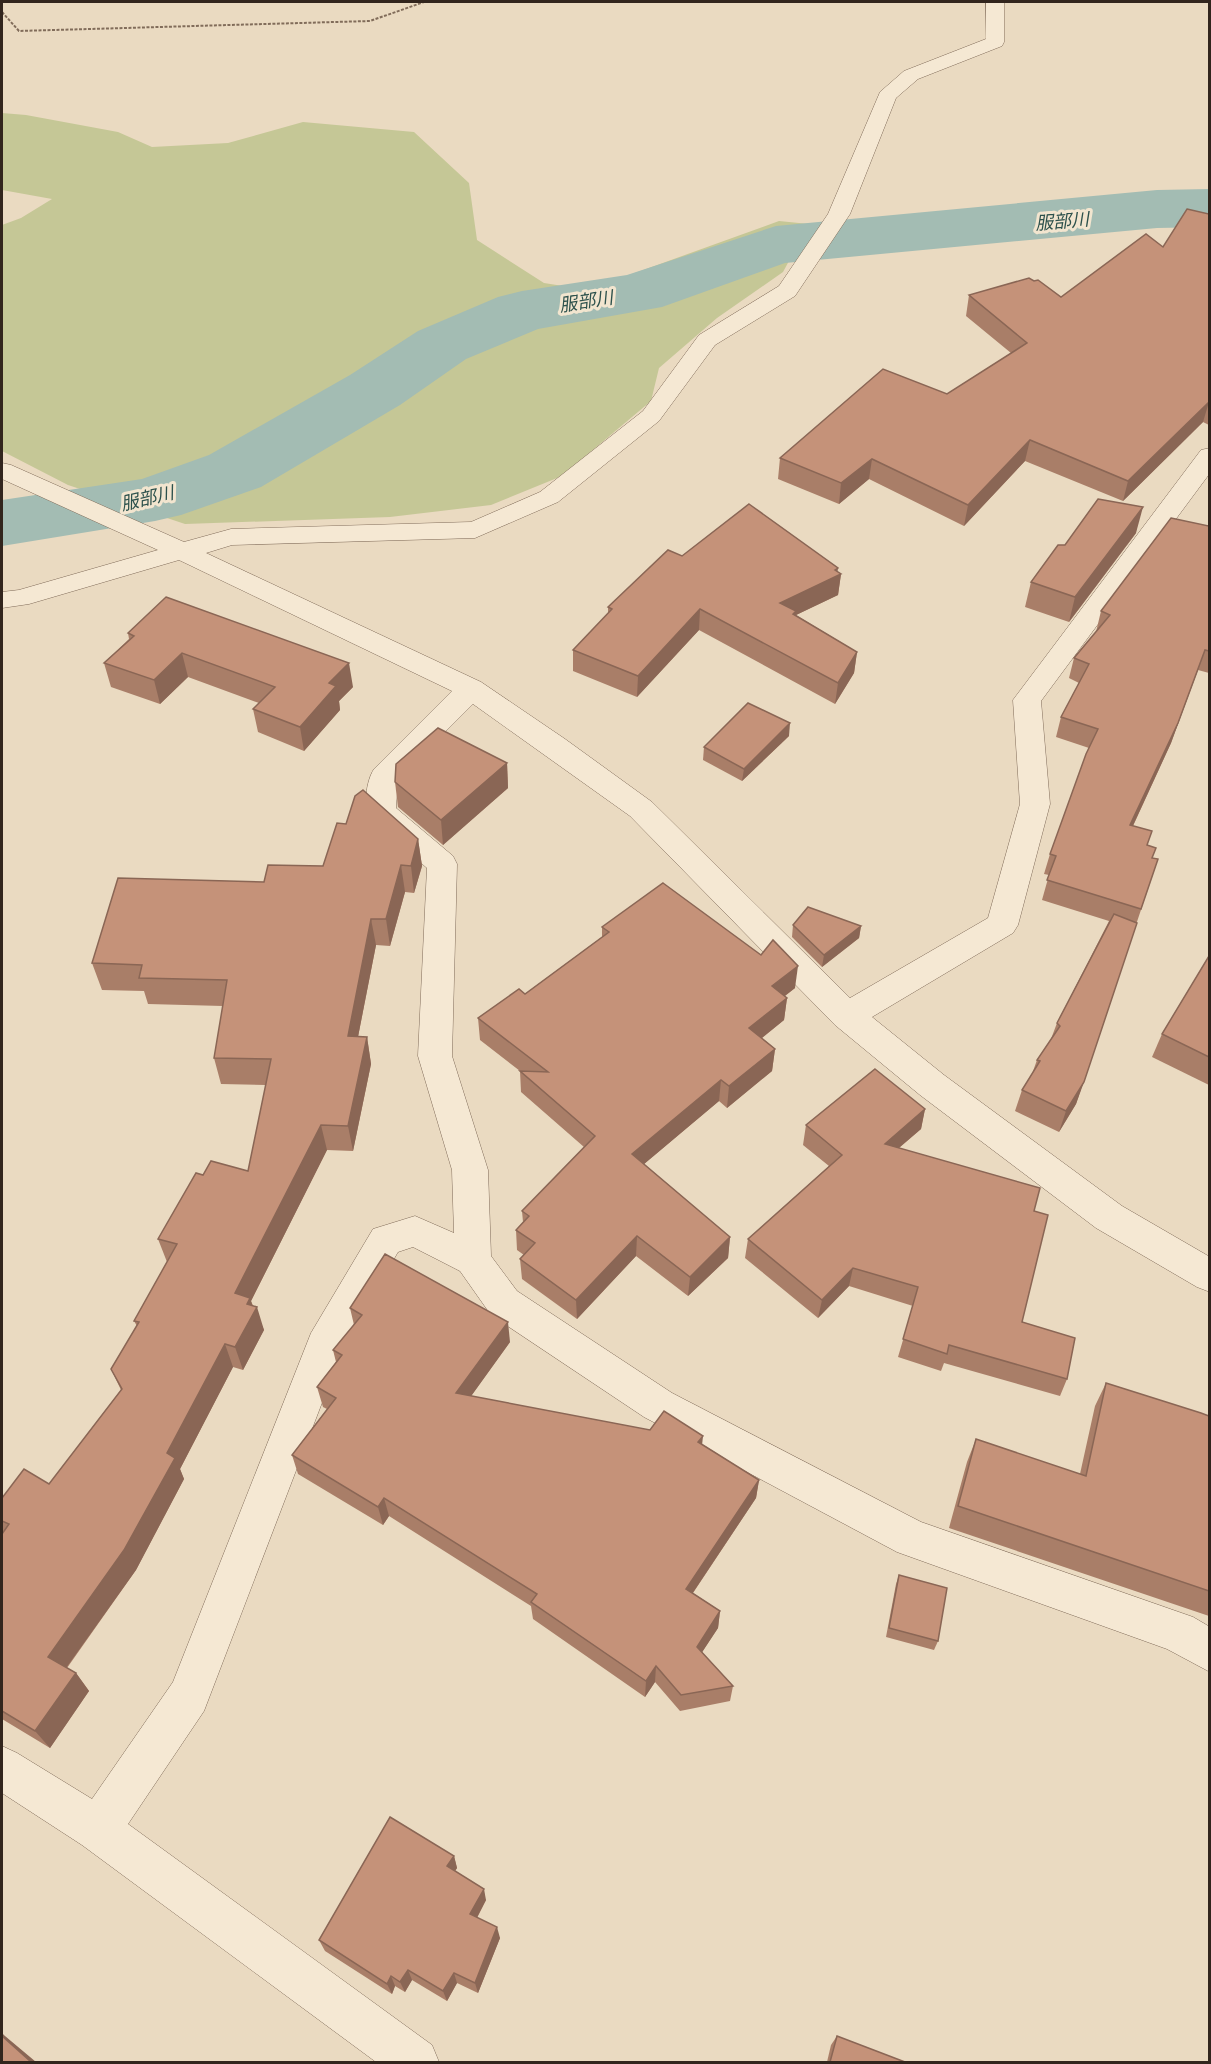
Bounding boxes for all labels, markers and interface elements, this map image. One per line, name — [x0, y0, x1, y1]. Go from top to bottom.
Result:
water label: 服部川 — [1034, 207, 1092, 235]
water label: 服部川 — [558, 285, 616, 317]
water label: 服部川 — [118, 480, 178, 515]

